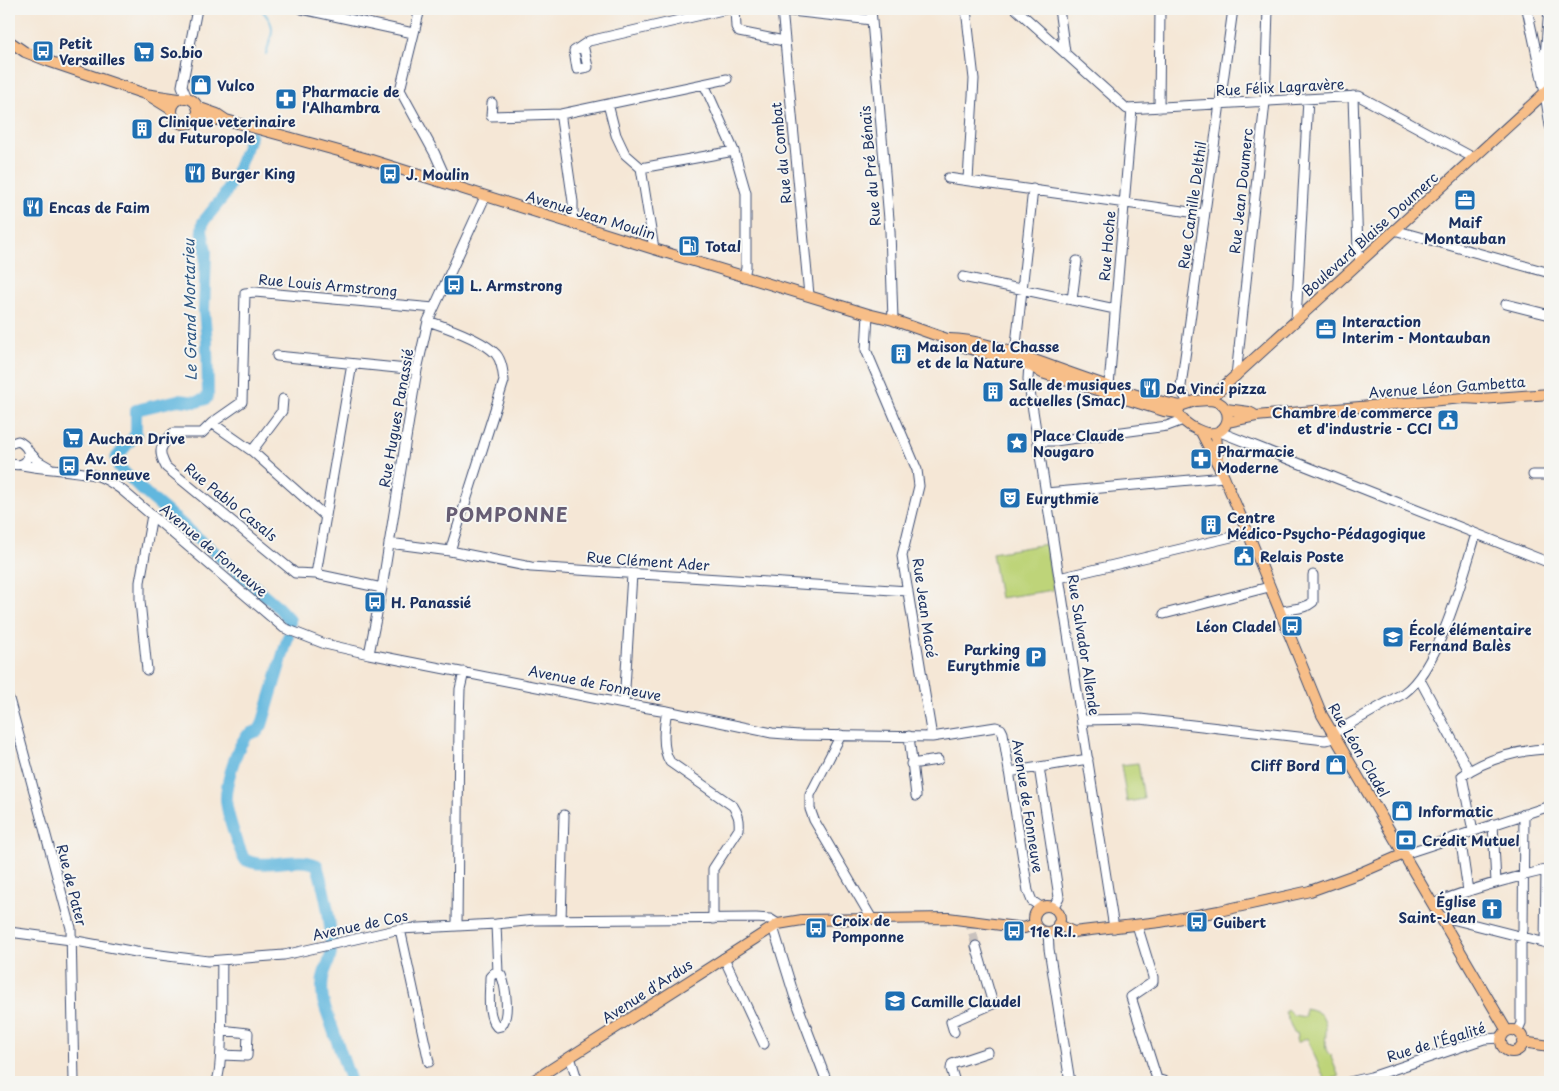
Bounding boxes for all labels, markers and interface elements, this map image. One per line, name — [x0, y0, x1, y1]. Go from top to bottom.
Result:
place label: Petit Versailles — [59, 33, 125, 70]
bus stop icon: Petit Versailles — [31, 39, 55, 63]
supermarket icon: So.bio — [132, 40, 156, 64]
place label: So.bio — [160, 42, 202, 63]
shop icon: Vulco — [189, 73, 213, 97]
street label: Rue Félix Lagravère — [1215, 73, 1345, 101]
place label: Vulco — [217, 75, 254, 96]
place label: Pharmacie de l'Alhambra — [302, 81, 400, 118]
pharmacy icon: Pharmacie de l'Alhambra — [274, 87, 298, 111]
street label: Rue du Combat — [765, 101, 797, 205]
street label: Rue du Pré Bénaïs — [854, 105, 886, 227]
place label: Clinique veterinaire du Futuropole — [158, 111, 296, 148]
building icon: Clinique veterinaire du Futuropole — [130, 117, 154, 141]
street label: Rue Jean Doumerc — [1224, 127, 1258, 255]
street label: Rue Camille Delthil — [1173, 140, 1211, 270]
restaurant icon: Burger King — [183, 161, 207, 185]
bus stop icon: J. Moulin — [378, 162, 402, 186]
place label: Burger King — [211, 163, 295, 184]
place label: J. Moulin — [406, 164, 469, 185]
street label: Boulevard Blaise Doumerc — [1297, 167, 1443, 301]
street label: Avenue Jean Moulin — [524, 185, 658, 245]
office icon: Maif Montauban — [1453, 188, 1477, 212]
restaurant icon: Encas de Faim — [21, 195, 45, 219]
place label: Encas de Faim — [49, 197, 150, 218]
street label: Rue Hoche — [1093, 210, 1121, 282]
place label: Maif Montauban — [1424, 212, 1506, 249]
fuel station icon: Total — [677, 234, 701, 258]
place label: Total — [705, 236, 741, 257]
water label: Le Grand Mortarieu — [176, 237, 202, 381]
street label: Rue Louis Armstrong — [258, 268, 398, 302]
bus stop icon: L. Armstrong — [442, 273, 466, 297]
place label: L. Armstrong — [470, 275, 563, 296]
place label: Interaction Interim - Montauban — [1342, 311, 1491, 348]
office icon: Interaction Interim - Montauban — [1314, 317, 1338, 341]
place label: Maison de la Chasse et de la Nature — [917, 336, 1060, 373]
building icon: Maison de la Chasse et de la Nature — [889, 342, 913, 366]
street label: Rue Hugues Panassié — [373, 347, 419, 489]
street label: Avenue Léon Gambetta — [1368, 371, 1526, 403]
place label: Salle de musiques actuelles (Smac) — [1009, 374, 1132, 411]
restaurant icon: Da Vinci pizza — [1138, 376, 1162, 400]
place label: Da Vinci pizza — [1166, 378, 1267, 399]
building icon: Salle de musiques actuelles (Smac) — [981, 380, 1005, 404]
place label: Chambre de commerce et d'industrie - CCI — [1272, 402, 1432, 439]
public building icon: Chambre de commerce et d'industrie - CCI — [1436, 408, 1460, 432]
place label: Place Claude Nougaro — [1033, 425, 1125, 462]
supermarket icon: Auchan Drive — [61, 426, 85, 450]
place label: Auchan Drive — [89, 428, 185, 449]
place icon: Place Claude Nougaro — [1005, 431, 1029, 455]
place label: Pharmacie Moderne — [1217, 441, 1295, 478]
pharmacy icon: Pharmacie Moderne — [1189, 447, 1213, 471]
place label: Av. de Fonneuve — [85, 448, 150, 485]
bus stop icon: Av. de Fonneuve — [57, 454, 81, 478]
street label: Rue Pablo Casals — [180, 458, 282, 546]
theatre icon: Eurythmie — [998, 486, 1022, 510]
place label: Eurythmie — [1026, 488, 1099, 509]
street label: Avenue de Fonneuve — [156, 499, 273, 602]
district label: POMPONNE — [445, 500, 569, 528]
place label: Centre Médico-Psycho-Pédagogique — [1227, 507, 1426, 544]
building icon: Centre Médico-Psycho-Pédagogique — [1199, 513, 1223, 537]
public building icon: Relais Poste — [1232, 544, 1256, 568]
street label: Rue Clément Ader — [586, 546, 711, 576]
place label: Relais Poste — [1260, 546, 1344, 567]
street label: Rue Jean Macé — [908, 557, 942, 659]
street label: Rue Salvador Allende — [1062, 573, 1106, 717]
bus stop icon: H. Panassié — [363, 590, 387, 614]
place label: H. Panassié — [391, 592, 472, 613]
bus stop icon: Léon Cladel — [1280, 614, 1304, 638]
place label: Léon Cladel — [1196, 616, 1276, 637]
place label: École élémentaire Fernand Balès — [1409, 619, 1532, 656]
school or university icon: École élémentaire Fernand Balès — [1381, 625, 1405, 649]
place label: Parking Eurythmie — [947, 639, 1020, 676]
parking icon: Parking Eurythmie — [1024, 645, 1048, 669]
street label: Avenue de Fonneuve — [527, 660, 664, 706]
street label: Rue Léon Cladel — [1323, 699, 1395, 801]
street label: Avenue de Fonneuve — [1007, 738, 1049, 875]
shop icon: Cliff Bord — [1324, 753, 1348, 777]
place label: Cliff Bord — [1250, 755, 1320, 776]
shop icon: Informatic — [1390, 799, 1414, 823]
place label: Informatic — [1418, 801, 1494, 822]
bank icon: Crédit Mutuel — [1394, 828, 1418, 852]
place label: Crédit Mutuel — [1422, 830, 1519, 851]
street label: Rue de Pater — [52, 842, 92, 929]
place label: Église Saint-Jean — [1398, 891, 1476, 928]
church icon: Église Saint-Jean — [1480, 897, 1504, 921]
street label: Avenue de Cos — [310, 905, 410, 945]
place label: Croix de Pomponne — [832, 910, 904, 947]
bus stop icon: Guibert — [1185, 910, 1209, 934]
place label: Guibert — [1213, 912, 1267, 933]
bus stop icon: Croix de Pomponne — [804, 916, 828, 940]
bus stop icon: 11e R.I. — [1002, 919, 1026, 943]
place label: 11e R.I. — [1030, 921, 1076, 942]
street label: Avenue d'Ardus — [598, 954, 696, 1028]
school or university icon: Camille Claudel — [883, 989, 907, 1013]
place label: Camille Claudel — [911, 991, 1021, 1012]
street label: Rue de l'Égalité — [1384, 1017, 1488, 1067]

